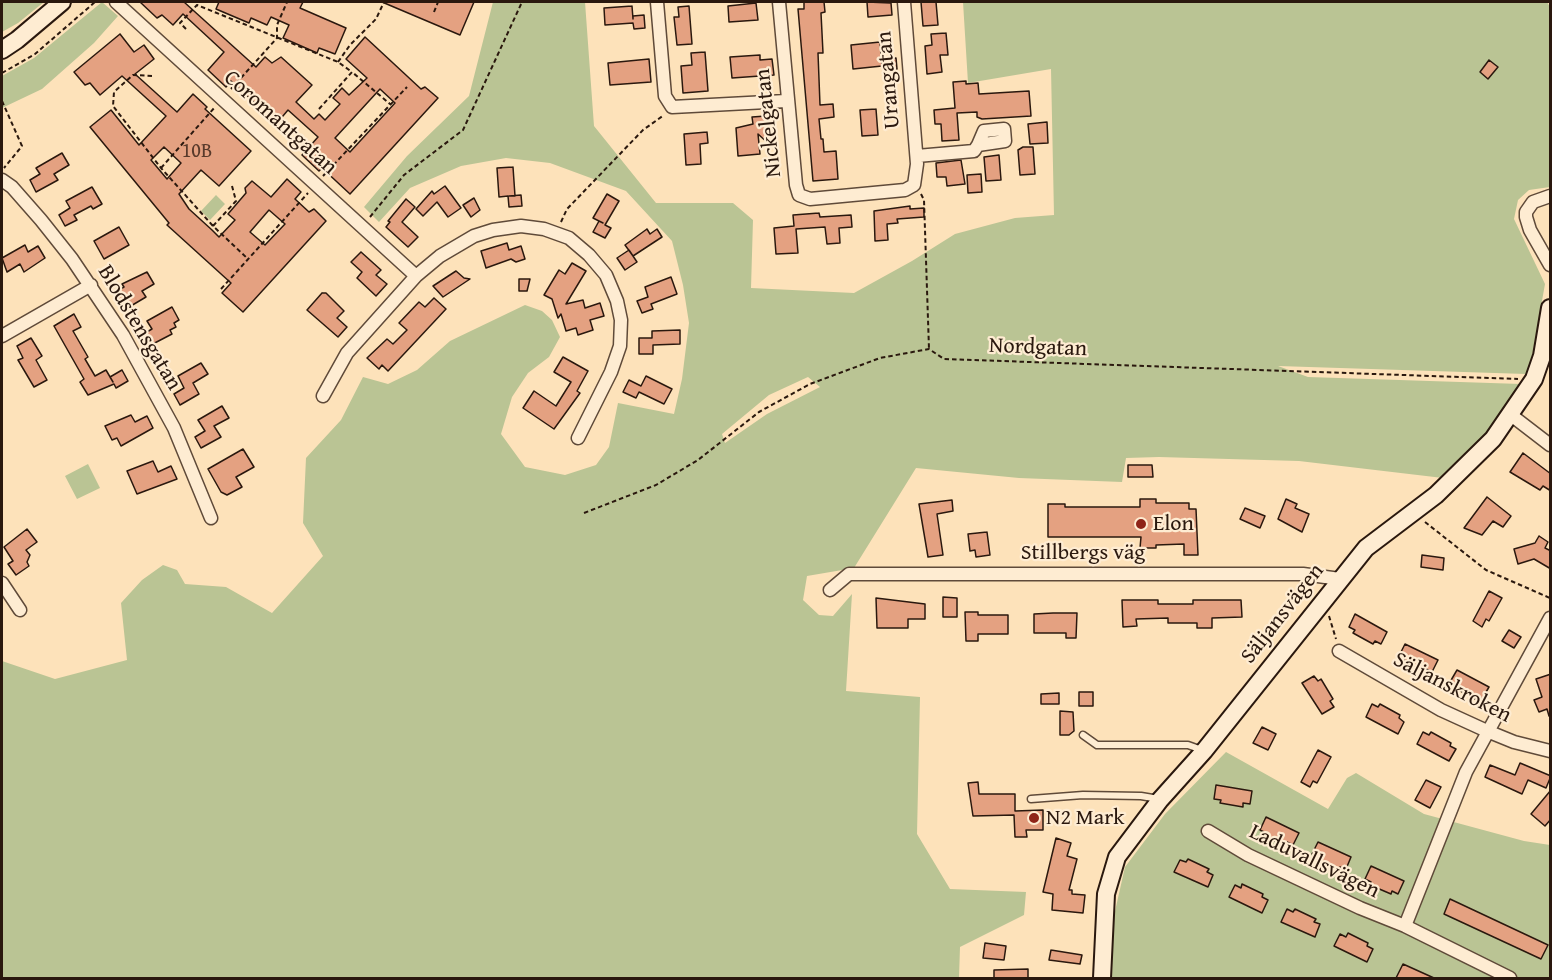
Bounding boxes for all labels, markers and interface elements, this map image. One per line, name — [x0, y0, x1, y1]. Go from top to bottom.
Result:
street label: Urangatan — [872, 30, 906, 130]
street label: Coromantgatan — [218, 65, 342, 181]
street label: Nickelgatan — [750, 67, 788, 179]
house number: 10B — [182, 140, 212, 164]
street label: Blodstensgatan — [91, 261, 187, 395]
street label: Nordgatan — [989, 333, 1087, 363]
place label: Elon — [1153, 511, 1194, 537]
marker: Elon — [1134, 517, 1148, 531]
street label: Stillbergs väg — [1021, 540, 1145, 566]
street label: Säljansvägen — [1236, 559, 1330, 669]
street label: Säljanskroken — [1388, 647, 1516, 729]
place label: N2 Mark — [1046, 805, 1124, 831]
marker: N2 Mark — [1027, 811, 1041, 825]
street label: Laduvallsvägen — [1245, 819, 1383, 905]

